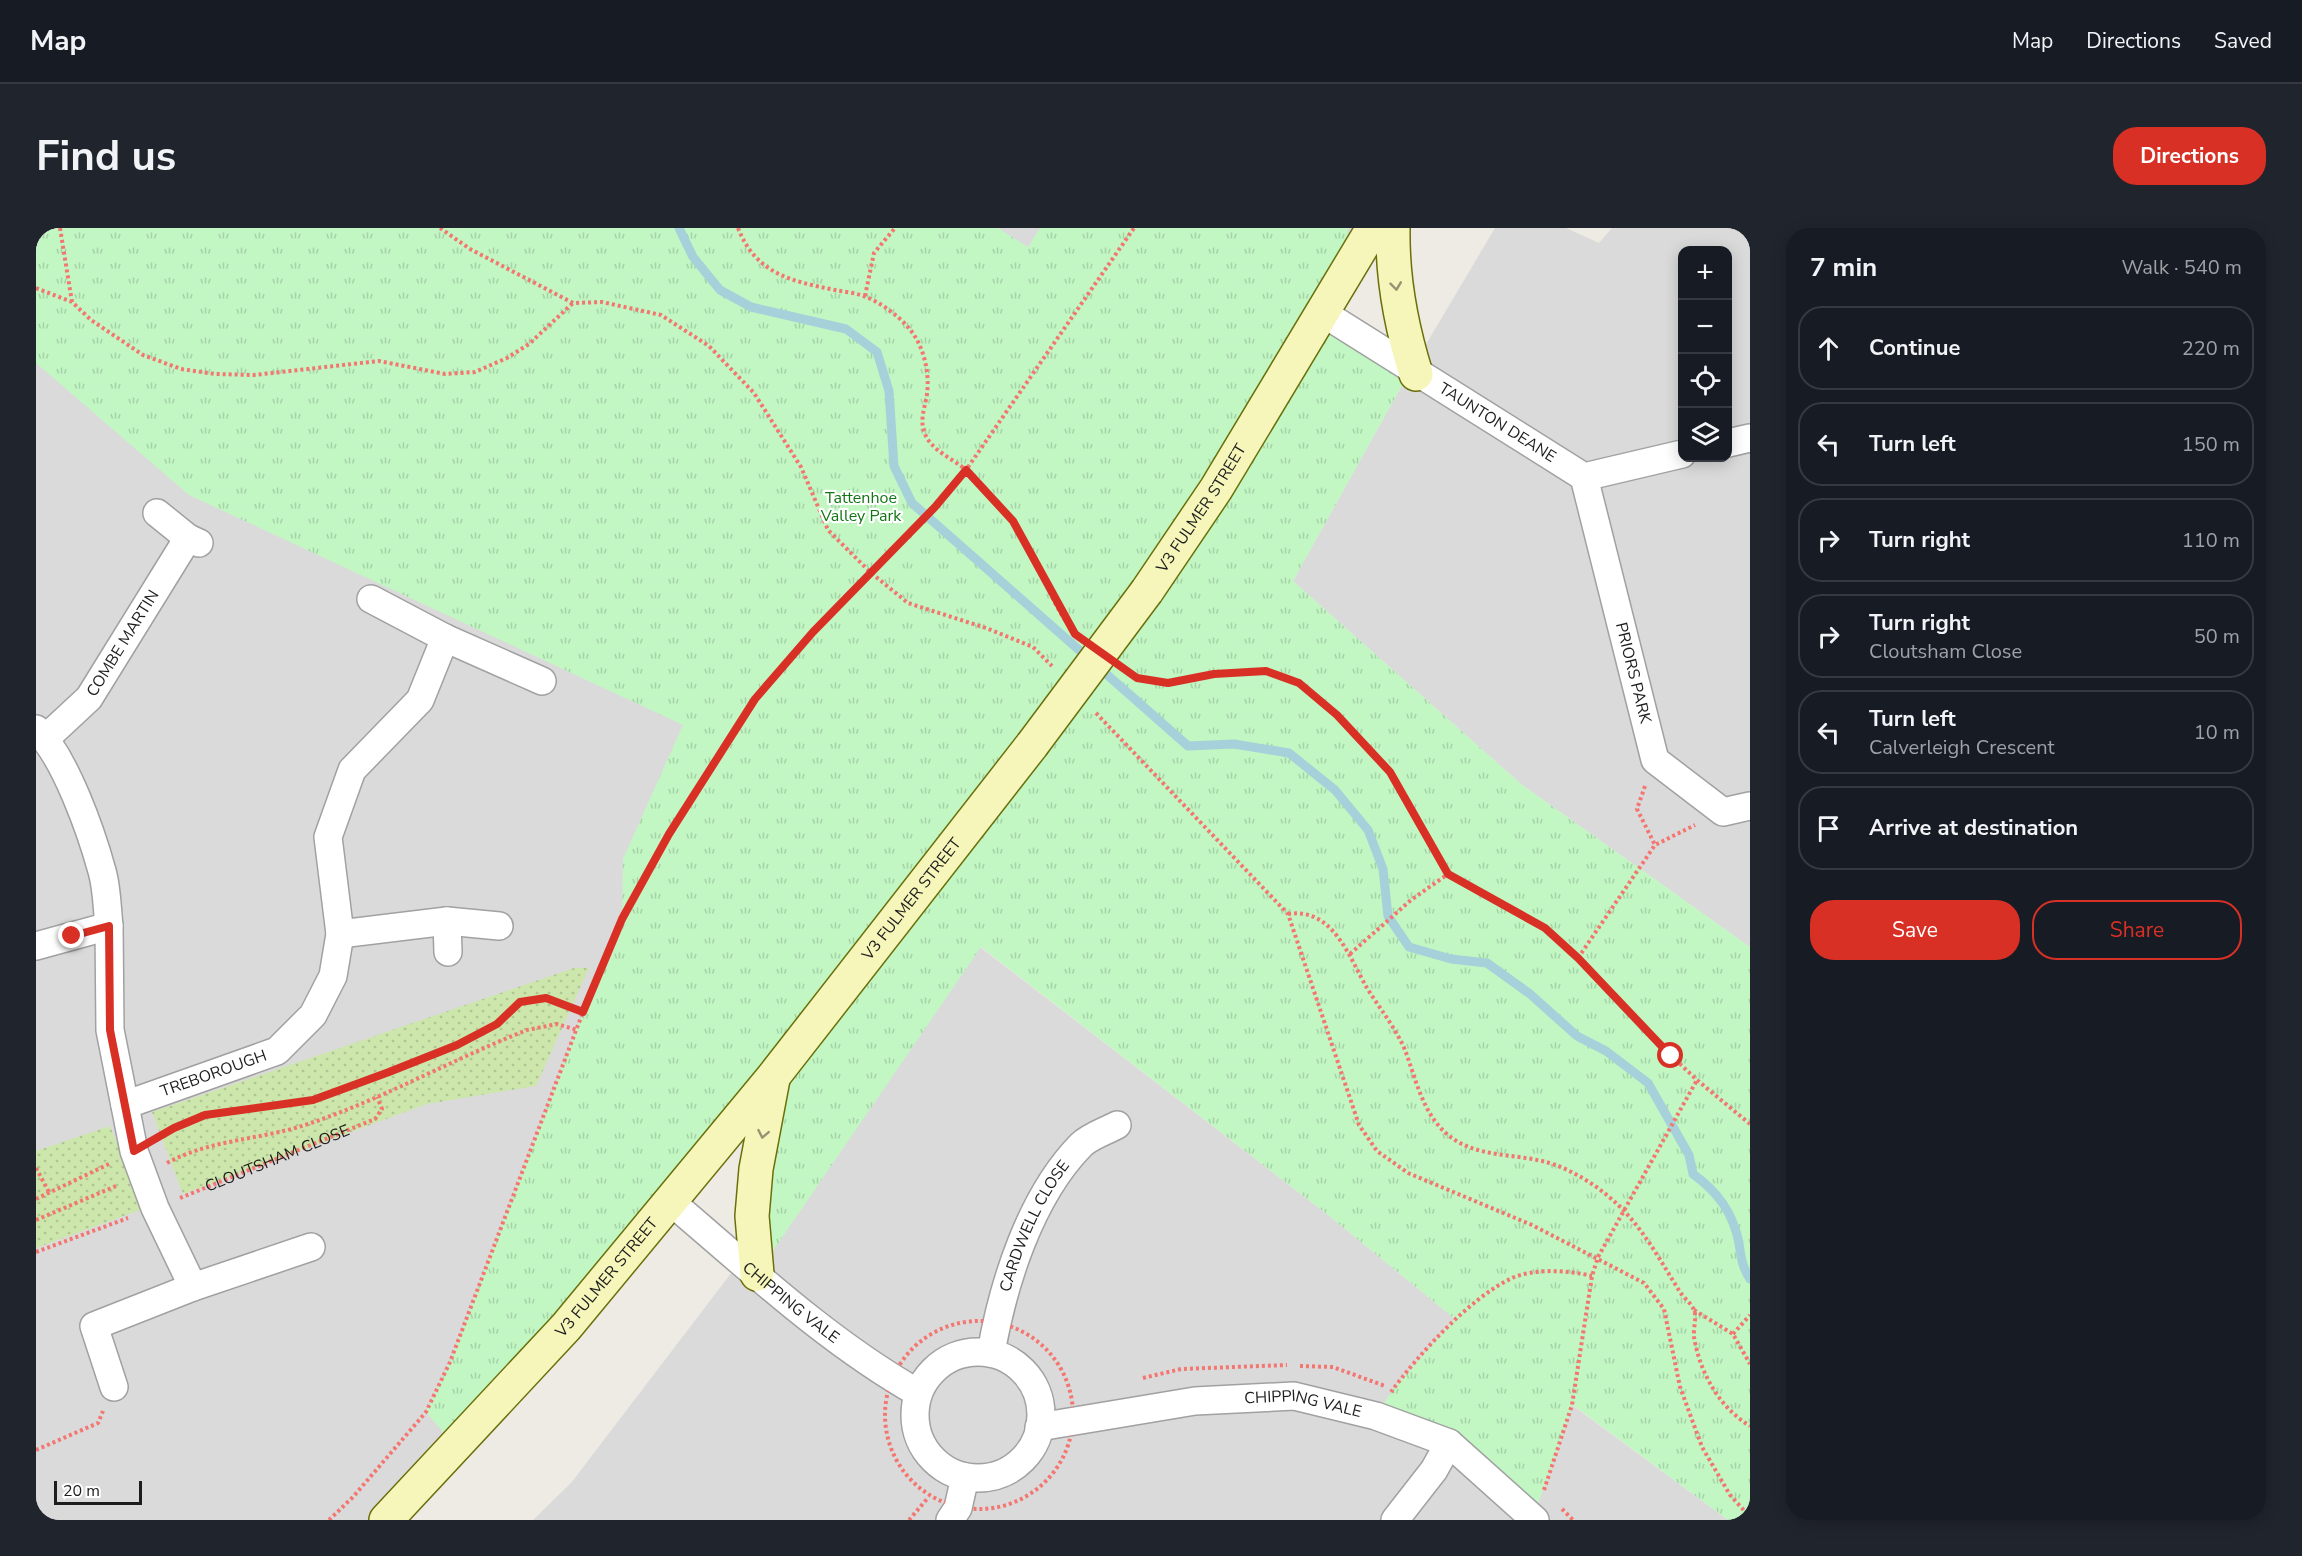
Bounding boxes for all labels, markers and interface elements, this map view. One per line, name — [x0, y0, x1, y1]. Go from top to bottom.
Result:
text: Map — [30, 22, 86, 60]
text: Map — [2012, 27, 2053, 55]
text: Directions — [2086, 27, 2181, 55]
text: Saved — [2214, 27, 2272, 55]
button: Directions — [2113, 127, 2266, 185]
text: Find us — [36, 128, 176, 185]
map controls — [1678, 246, 1732, 462]
button: + — [1678, 246, 1732, 300]
text: 7 min — [1810, 250, 1877, 285]
text: Walk · 540 m — [2122, 254, 2242, 281]
one-way arrow — [1389, 282, 1401, 291]
button: − — [1678, 300, 1732, 354]
icon: ahead — [1812, 332, 1845, 365]
text: Continue — [1869, 333, 1960, 363]
text: 220 m — [2182, 335, 2240, 362]
button: locate — [1678, 354, 1732, 408]
street label: TAUNTON DEANE — [1435, 377, 1560, 468]
button: layers — [1678, 408, 1732, 462]
icon: left — [1812, 428, 1845, 461]
text: Turn left — [1869, 429, 1956, 459]
text: 150 m — [2182, 431, 2240, 458]
street label: V3 FULMER STREET — [1151, 440, 1252, 578]
park label: Tattenhoe Valley Park — [820, 487, 902, 527]
icon: right — [1812, 524, 1845, 557]
text: Turn right — [1869, 525, 1970, 555]
text: 110 m — [2182, 527, 2240, 554]
street label: COMBE MARTIN — [81, 586, 164, 701]
text: Turn right — [1869, 608, 1970, 638]
street label: PRIORS PARK — [1610, 620, 1657, 727]
icon: right — [1812, 620, 1845, 653]
text: 50 m — [2194, 623, 2240, 650]
text: Cloutsham Close — [1869, 638, 2022, 665]
text: Turn left — [1869, 704, 1956, 734]
icon: left — [1812, 716, 1845, 749]
text: 10 m — [2194, 719, 2240, 746]
text: Calverleigh Crescent — [1869, 734, 2055, 761]
icon: arrive — [1812, 812, 1845, 845]
text: Arrive at destination — [1869, 813, 2078, 843]
street label: V3 FULMER STREET — [856, 833, 967, 966]
button: Save — [1810, 900, 2020, 960]
button: Share — [2032, 900, 2242, 960]
route end — [58, 922, 84, 948]
route start — [1657, 1042, 1683, 1068]
street label: TREBOROUGH — [158, 1045, 270, 1103]
street label: CLOUTSHAM CLOSE — [202, 1119, 353, 1198]
one-way arrow — [757, 1130, 769, 1139]
street label: CARDWELL CLOSE — [994, 1156, 1075, 1294]
street label: V3 FULMER STREET — [550, 1213, 663, 1343]
street label: CHIPPING VALE — [738, 1257, 844, 1349]
street label: CHIPPING VALE — [1244, 1385, 1364, 1423]
scale bar — [54, 1478, 142, 1506]
text: 20 m — [63, 1480, 100, 1502]

